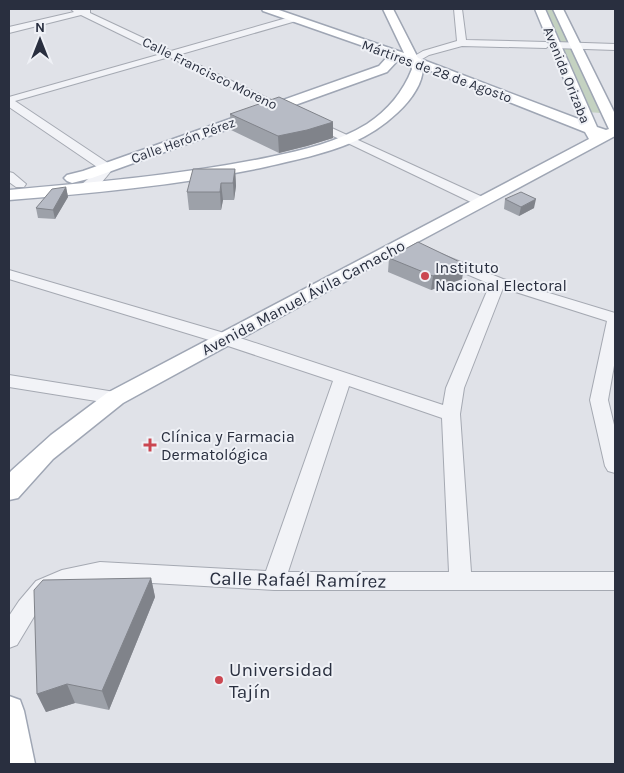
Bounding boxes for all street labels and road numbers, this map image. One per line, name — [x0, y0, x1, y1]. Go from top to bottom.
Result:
street label: Avenida Orizaba — [539, 24, 594, 126]
street label: Calle Francisco Moreno — [140, 33, 280, 114]
street label: Mártires de 28 de Agosto — [359, 36, 514, 107]
street label: Calle Herón Pérez — [129, 114, 238, 167]
street label: Avenida Manuel Ávila Camacho — [198, 236, 408, 359]
street label: Calle Rafaél Ramírez — [209, 567, 387, 593]

